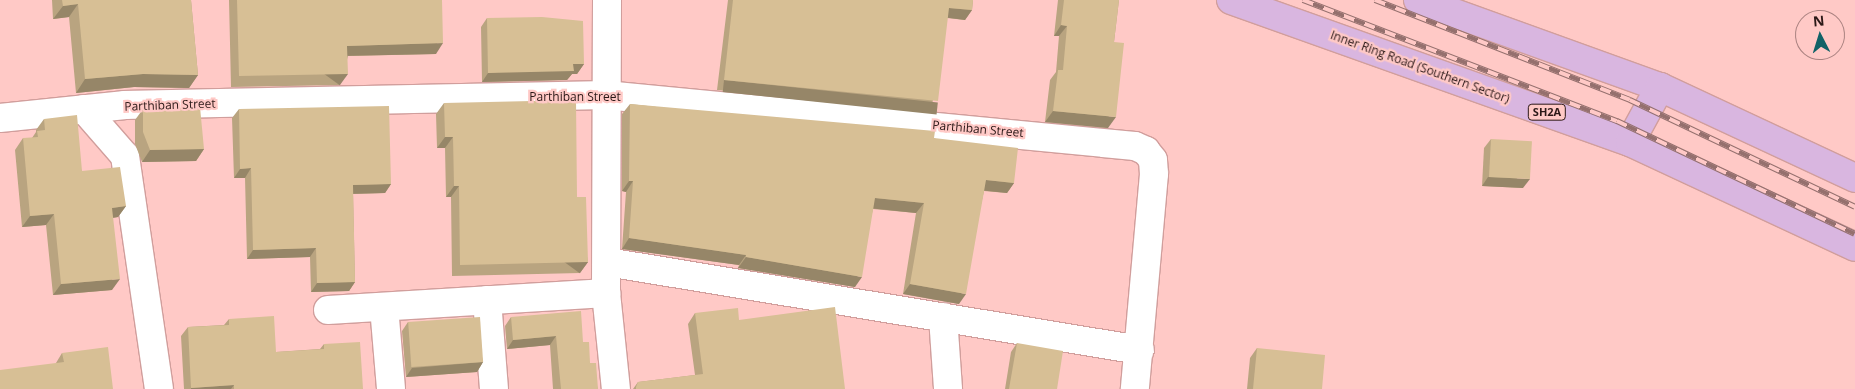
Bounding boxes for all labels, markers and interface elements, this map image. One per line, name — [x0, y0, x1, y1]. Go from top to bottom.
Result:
north arrow — [1795, 10, 1845, 60]
text: N — [1812, 11, 1825, 31]
street label: Inner Ring Road (Southern Sector) — [1329, 28, 1511, 106]
street label: Parthiban Street — [529, 90, 621, 104]
street label: Parthiban Street — [124, 96, 216, 114]
road number: SH2A — [1527, 104, 1567, 120]
street label: Parthiban Street — [932, 118, 1024, 140]

